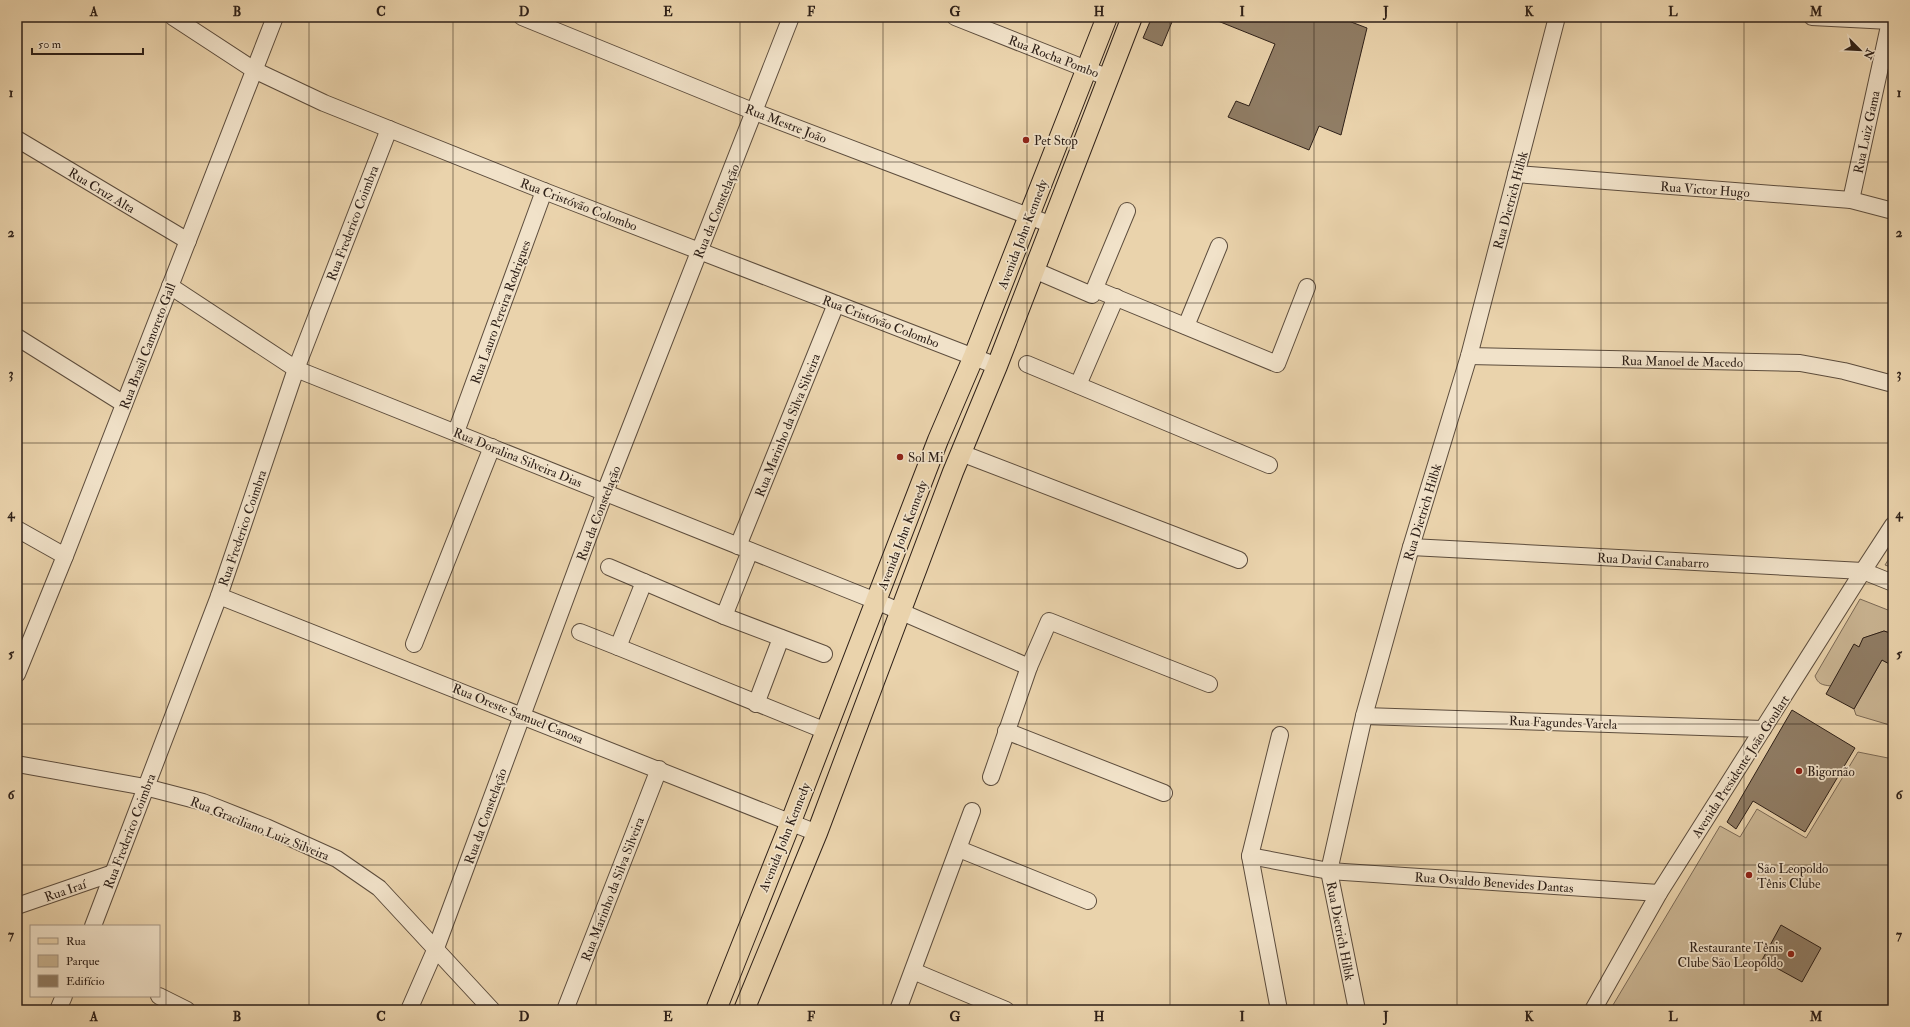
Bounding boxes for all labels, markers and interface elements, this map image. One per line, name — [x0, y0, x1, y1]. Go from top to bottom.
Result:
text: A — [89, 4, 99, 20]
text: B — [233, 4, 241, 20]
text: C — [376, 4, 386, 20]
text: D — [519, 4, 530, 20]
text: E — [663, 4, 673, 20]
text: F — [807, 4, 816, 20]
text: G — [950, 4, 961, 20]
text: H — [1094, 4, 1105, 20]
text: I — [1239, 4, 1245, 20]
text: J — [1382, 4, 1389, 21]
text: K — [1524, 4, 1534, 20]
text: L — [1668, 4, 1678, 20]
text: M — [1809, 4, 1823, 20]
scale bar — [32, 30, 143, 56]
north arrow — [1840, 30, 1880, 70]
street label: Rua Rocha Pombo — [1006, 32, 1101, 82]
text: 50 m — [38, 37, 62, 52]
text: N — [1860, 46, 1877, 62]
text: 1 — [9, 85, 14, 101]
text: 1 — [1897, 85, 1902, 101]
street label: Rua Luiz Gama — [1850, 89, 1884, 175]
street label: Rua Mestre João — [742, 101, 829, 147]
place label: Pet Stop — [1034, 133, 1078, 150]
marker: Pet Stop — [1021, 135, 1031, 145]
street label: Rua Dietrich Hilbk — [1490, 149, 1532, 251]
street label: Rua da Constelação — [691, 162, 743, 261]
street label: Rua Frederico Coimbra — [324, 163, 383, 283]
street label: Rua Cruz Alta — [65, 165, 138, 217]
street label: Rua Cristóvão Colombo — [518, 175, 640, 235]
street label: Avenida John Kennedy — [994, 177, 1052, 293]
street label: Rua Victor Hugo — [1660, 179, 1750, 201]
text: 2 — [8, 225, 15, 241]
text: 2 — [1896, 225, 1903, 241]
street label: Rua Lauro Pereira Rodrigues — [467, 238, 535, 386]
street label: Rua Brasil Camoreto Gall — [116, 280, 180, 412]
street label: Rua Cristóvão Colombo — [820, 292, 942, 352]
street label: Rua Marinho da Silva Silveira — [752, 351, 824, 499]
street label: Rua Manoel de Macedo — [1621, 353, 1743, 371]
text: 3 — [9, 366, 14, 382]
text: 3 — [1897, 366, 1902, 382]
street label: Rua Doralina Silveira Dias — [451, 425, 585, 491]
place label: Sol Mi — [908, 450, 944, 466]
marker: Sol Mi — [895, 452, 905, 462]
street label: Rua Dietrich Hilbk — [1401, 461, 1446, 563]
street label: Rua da Constelação — [573, 464, 624, 563]
street label: Rua Frederico Coimbra — [216, 467, 271, 589]
street label: Avenida John Kennedy — [874, 478, 932, 594]
text: 4 — [6, 506, 15, 522]
text: 4 — [1894, 506, 1903, 522]
street label: Rua David Canabarro — [1596, 550, 1709, 572]
text: 5 — [8, 646, 14, 662]
text: 5 — [1896, 646, 1902, 662]
street label: Rua Oreste Samuel Canosa — [450, 680, 586, 748]
street label: Avenida Presidente João Goulart — [1688, 692, 1793, 842]
street label: Rua Fagundes Varela — [1509, 713, 1618, 733]
place label: Bigornão — [1807, 764, 1855, 780]
street label: Rua da Constelação — [461, 766, 511, 866]
marker: Bigornão — [1794, 766, 1804, 776]
street label: Rua Frederico Coimbra — [101, 771, 160, 891]
street label: Avenida John Kennedy — [755, 780, 815, 896]
text: 6 — [8, 787, 16, 803]
text: 6 — [1896, 787, 1904, 803]
street label: Rua Graciliano Luiz Silveira — [188, 794, 332, 864]
street label: Rua Marinho da Silva Silveira — [578, 814, 648, 964]
place label: São Leopoldo Tênis Clube — [1757, 861, 1828, 892]
street label: Rua Osvaldo Benevides Dantas — [1414, 869, 1574, 897]
marker: São Leopoldo Tênis Clube — [1744, 870, 1754, 880]
street label: Rua Iraí — [42, 876, 90, 905]
street label: Rua Dietrich Hilbk — [1323, 880, 1358, 983]
legend — [30, 925, 160, 997]
text: 7 — [8, 927, 15, 943]
text: 7 — [1896, 927, 1903, 943]
text: Rua — [66, 934, 87, 949]
place label: Restaurante Tênis Clube São Leopoldo — [1678, 940, 1784, 972]
marker: Restaurante Tênis Clube São Leopoldo — [1786, 949, 1796, 959]
text: Parque — [66, 954, 100, 969]
text: Edifício — [66, 974, 105, 989]
text: A — [89, 1009, 99, 1025]
text: B — [233, 1009, 241, 1025]
text: C — [376, 1009, 386, 1025]
text: D — [519, 1009, 530, 1025]
text: E — [663, 1009, 673, 1025]
text: F — [807, 1009, 816, 1025]
text: G — [950, 1009, 961, 1025]
text: H — [1094, 1009, 1105, 1025]
text: I — [1239, 1009, 1245, 1025]
text: J — [1382, 1009, 1389, 1026]
text: K — [1524, 1009, 1534, 1025]
text: L — [1668, 1009, 1678, 1025]
text: M — [1809, 1009, 1823, 1025]

